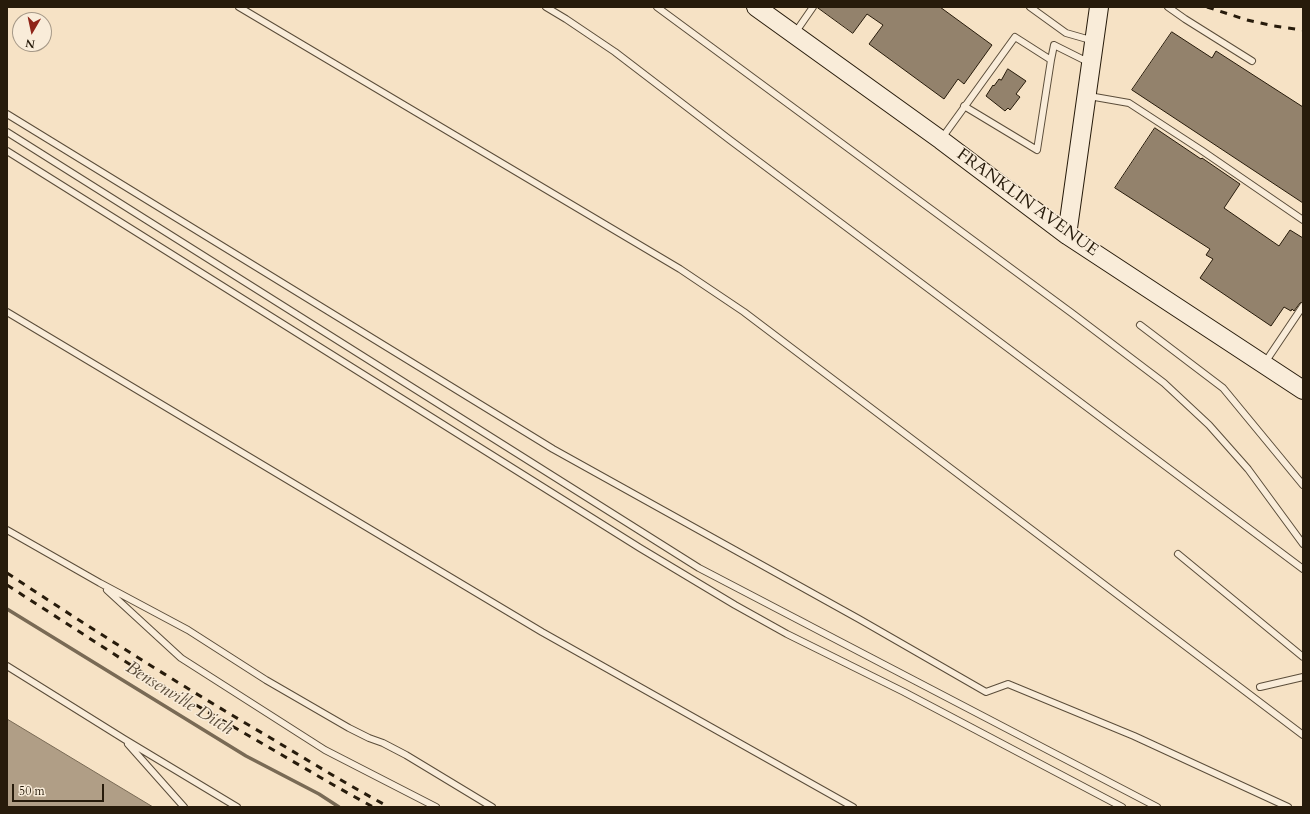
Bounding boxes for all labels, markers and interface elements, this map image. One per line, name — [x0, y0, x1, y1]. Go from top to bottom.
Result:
north arrow — [12, 12, 52, 52]
text: N — [24, 35, 36, 52]
street label: FRANKLIN AVENUE — [952, 145, 1102, 261]
water label: Bensenville Ditch — [121, 657, 237, 741]
scale bar — [14, 776, 106, 802]
text: 50 m — [19, 783, 45, 799]

